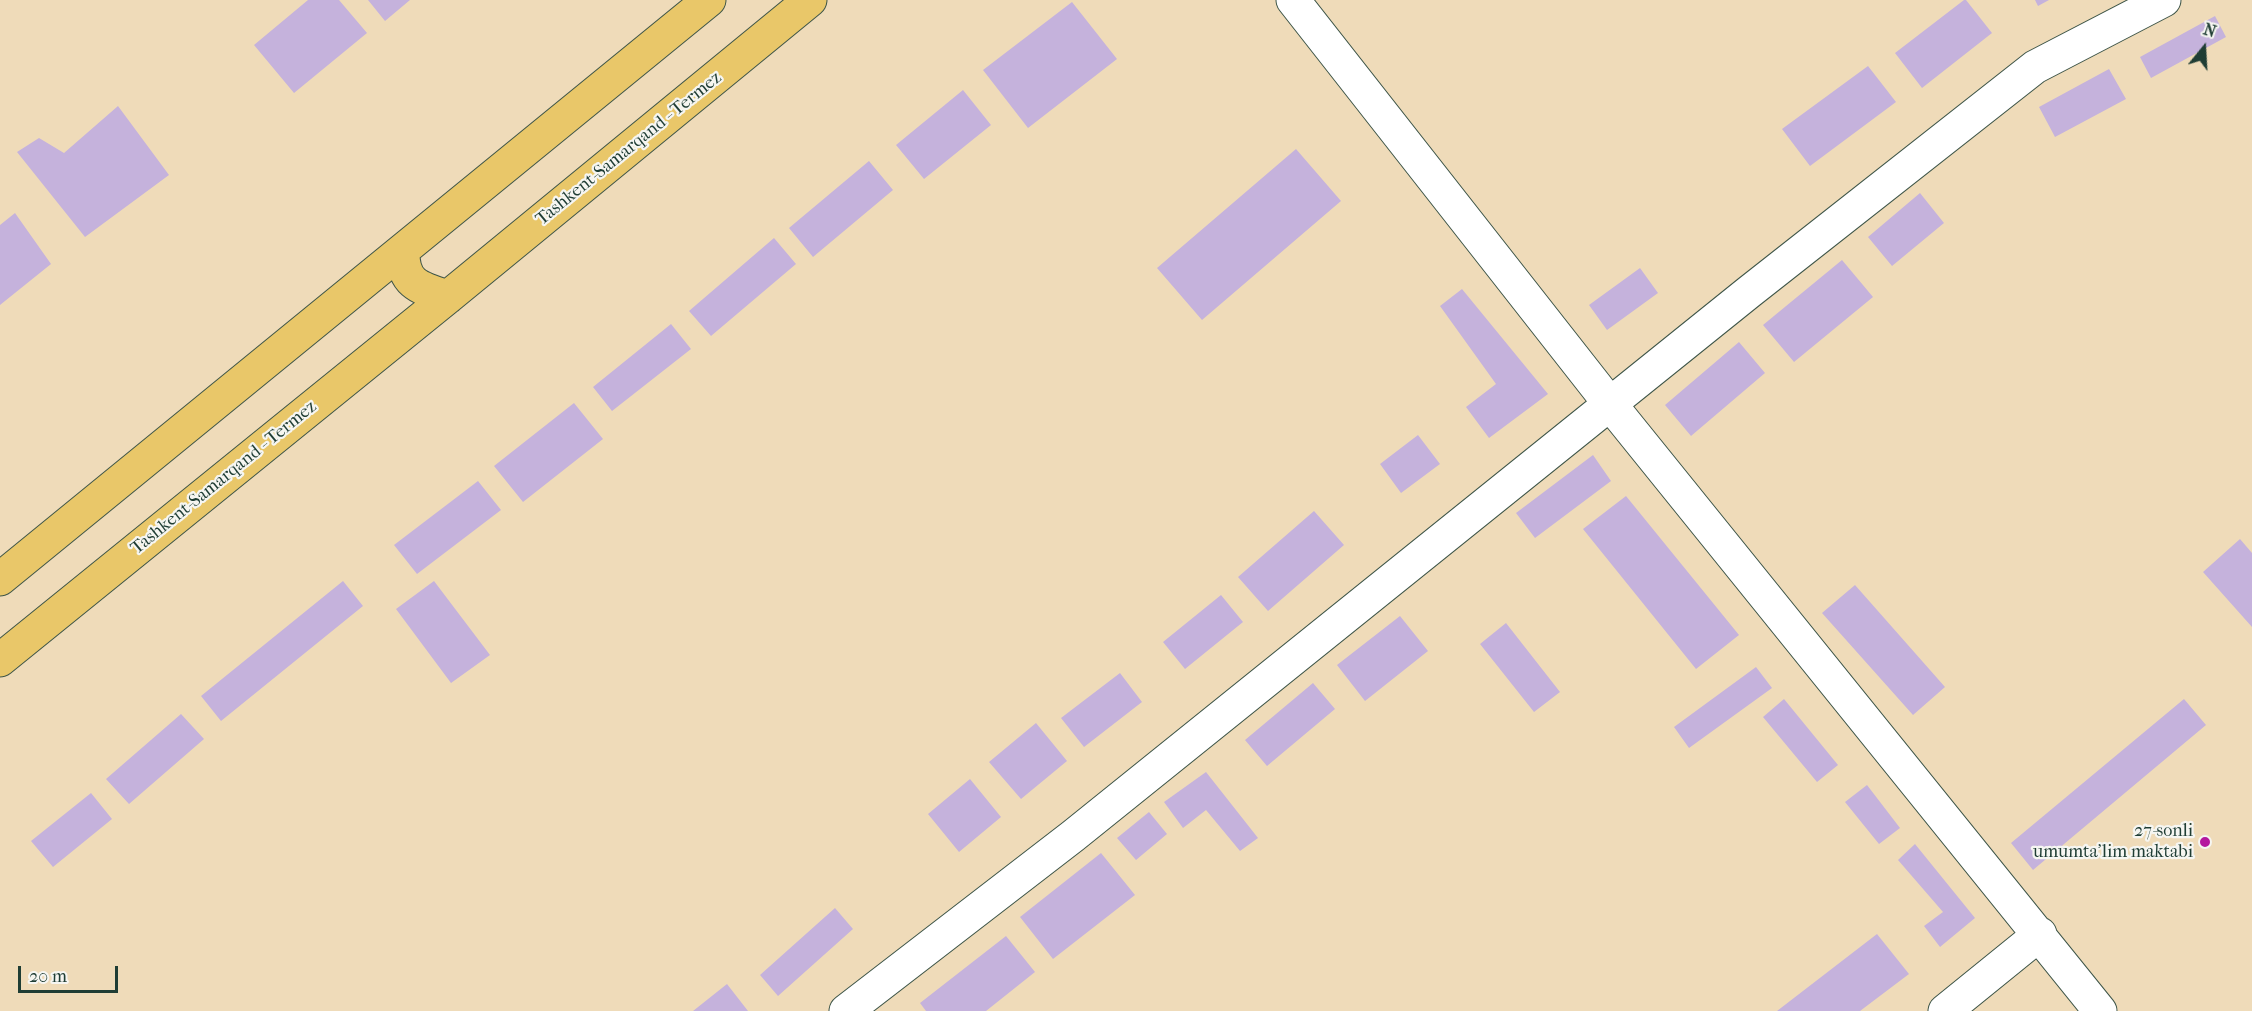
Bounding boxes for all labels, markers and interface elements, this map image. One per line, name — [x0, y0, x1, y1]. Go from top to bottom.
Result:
north arrow — [2174, 18, 2234, 78]
text: N — [2201, 19, 2218, 41]
street label: Tashkent-Samarqand - Termez — [532, 67, 726, 231]
street label: Tashkent-Samarqand - Termez — [127, 396, 321, 560]
place label: 27-sonli umumta'lim maktabi — [2033, 821, 2193, 864]
marker: 27-sonli umumta'lim maktabi — [2198, 835, 2212, 849]
scale bar — [21, 954, 122, 992]
text: 20 m — [29, 966, 67, 987]

